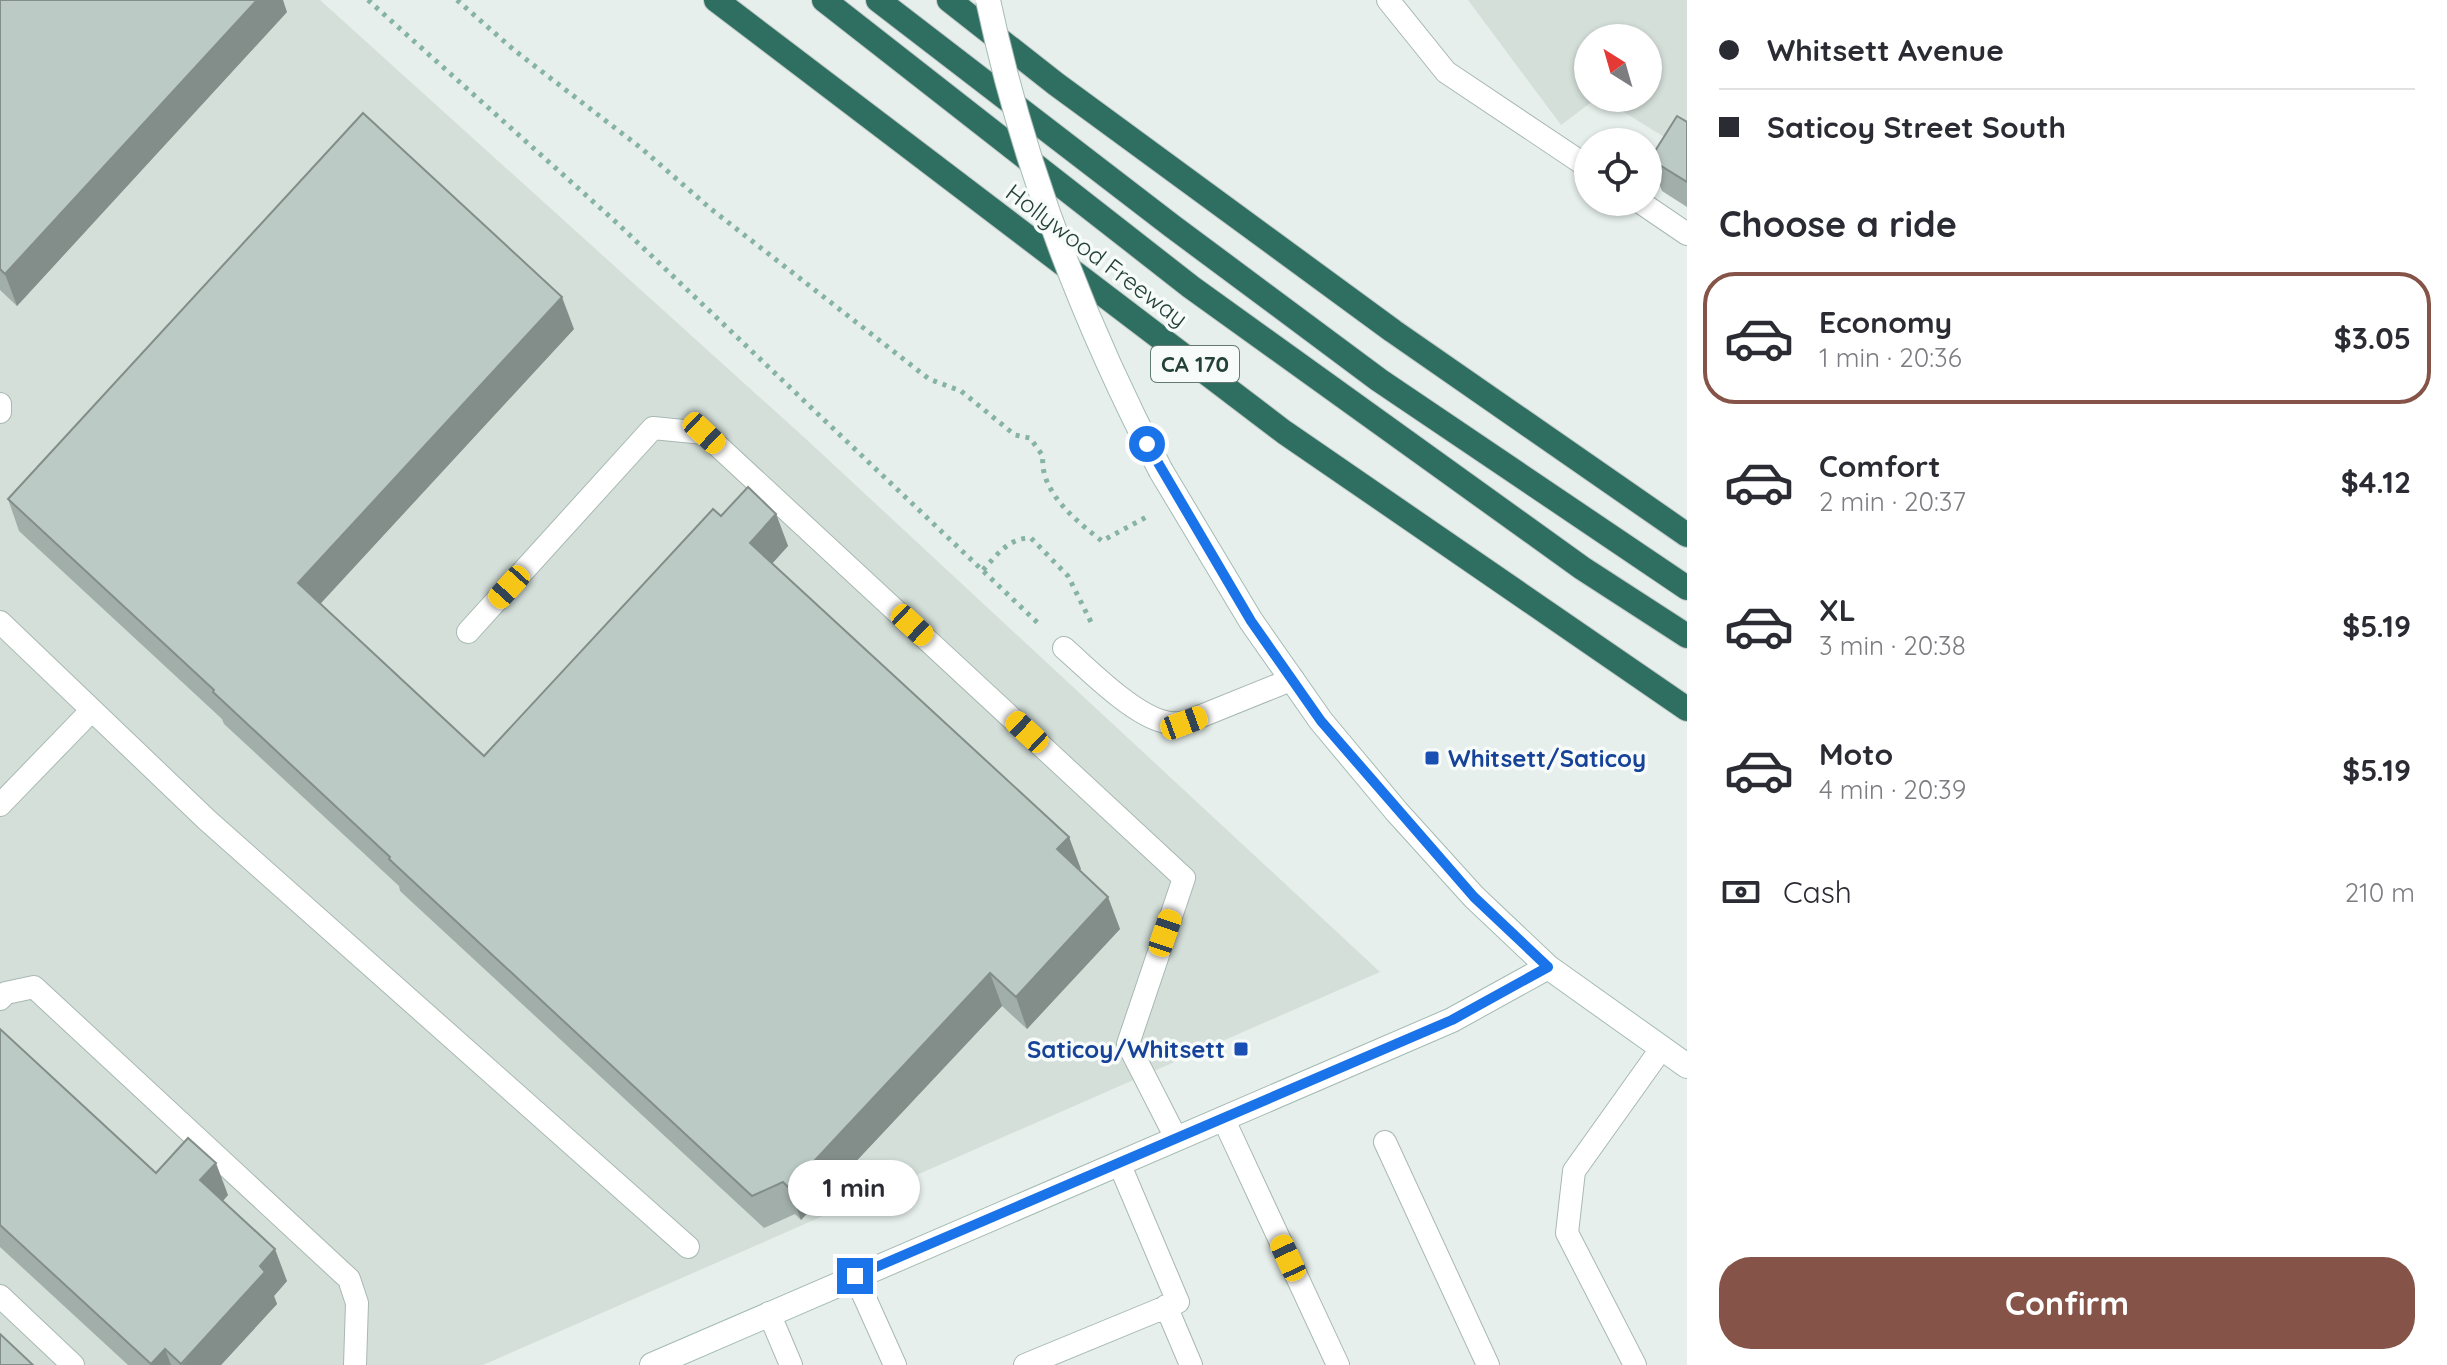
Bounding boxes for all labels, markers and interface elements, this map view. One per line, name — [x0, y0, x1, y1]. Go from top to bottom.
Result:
north arrow — [1574, 24, 1662, 112]
map controls — [1574, 24, 1662, 216]
text: Whitsett Avenue — [1767, 31, 2004, 69]
text: Saticoy Street South — [1767, 108, 2066, 146]
button: locate — [1574, 128, 1662, 216]
street label: Hollywood Freeway — [1000, 177, 1194, 333]
text: Choose a ride — [1719, 201, 1957, 246]
icon: car — [1723, 302, 1795, 374]
text: Economy — [1819, 303, 1952, 341]
text: $3.05 — [2334, 319, 2411, 357]
text: 1 min · 20:36 — [1819, 341, 1962, 374]
road number: CA 170 — [1151, 346, 1239, 382]
car — [678, 408, 730, 458]
route start — [1129, 426, 1165, 462]
icon: car — [1723, 446, 1795, 518]
text: Comfort — [1819, 447, 1940, 485]
text: $4.12 — [2341, 463, 2411, 501]
text: 2 min · 20:37 — [1819, 485, 1966, 518]
car — [484, 561, 534, 613]
icon: car — [1723, 590, 1795, 662]
text: XL — [1819, 591, 1856, 629]
car — [886, 600, 938, 650]
text: $5.19 — [2342, 607, 2411, 645]
text: 3 min · 20:38 — [1819, 629, 1966, 662]
car — [1157, 704, 1211, 742]
car — [1001, 707, 1053, 757]
icon: car — [1723, 734, 1795, 806]
text: Moto — [1819, 735, 1893, 773]
place label: Whitsett/Saticoy — [1448, 743, 1646, 773]
marker: Whitsett/Saticoy — [1423, 749, 1441, 767]
text: $5.19 — [2342, 751, 2411, 789]
text: 4 min · 20:39 — [1819, 773, 1966, 806]
icon: cash — [1719, 870, 1763, 914]
text: Cash — [1783, 873, 1852, 911]
text: 210 m — [2345, 876, 2415, 909]
car — [1146, 906, 1184, 960]
place label: Saticoy/Whitsett — [1027, 1034, 1225, 1064]
marker: Saticoy/Whitsett — [1232, 1040, 1250, 1058]
callout: 1 min — [789, 1160, 921, 1216]
text: 1 min — [823, 1171, 886, 1204]
car — [1267, 1231, 1309, 1285]
button: Confirm — [1719, 1257, 2415, 1349]
route end — [837, 1258, 873, 1294]

